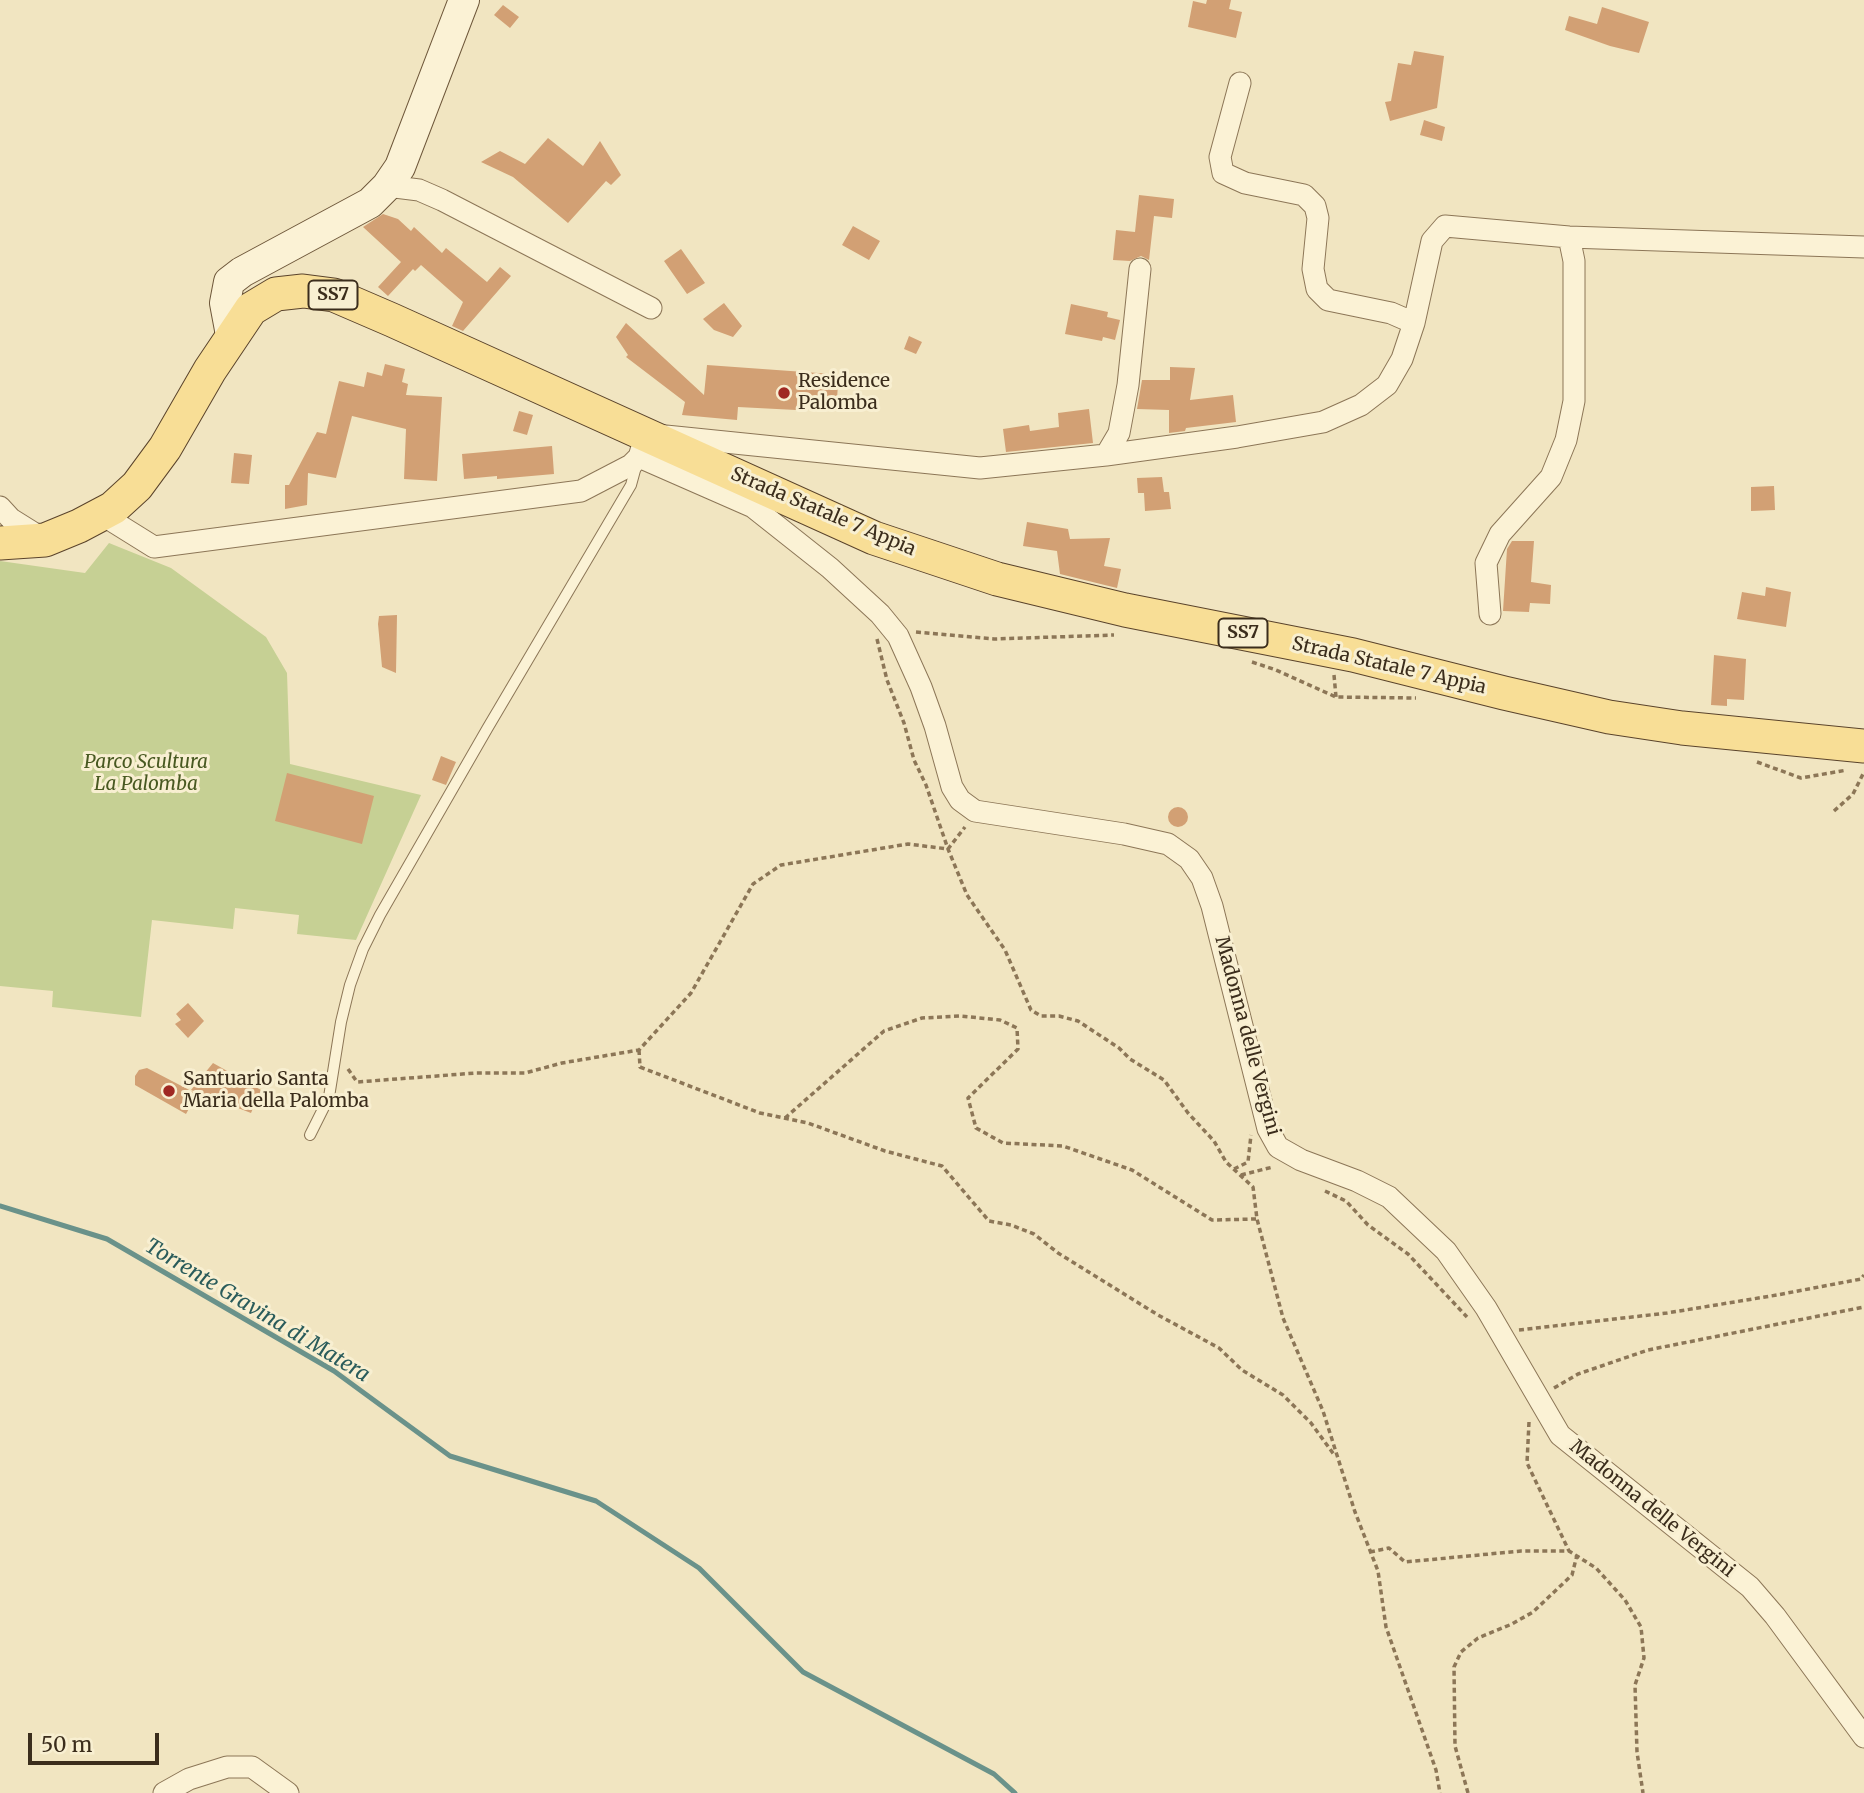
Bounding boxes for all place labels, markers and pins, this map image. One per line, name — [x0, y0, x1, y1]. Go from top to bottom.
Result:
place label: Residence Palomba — [798, 371, 890, 415]
marker: Residence Palomba — [776, 385, 792, 401]
place label: Santuario Santa Maria della Palomba — [183, 1069, 369, 1113]
marker: Santuario Santa Maria della Palomba — [161, 1083, 177, 1099]

